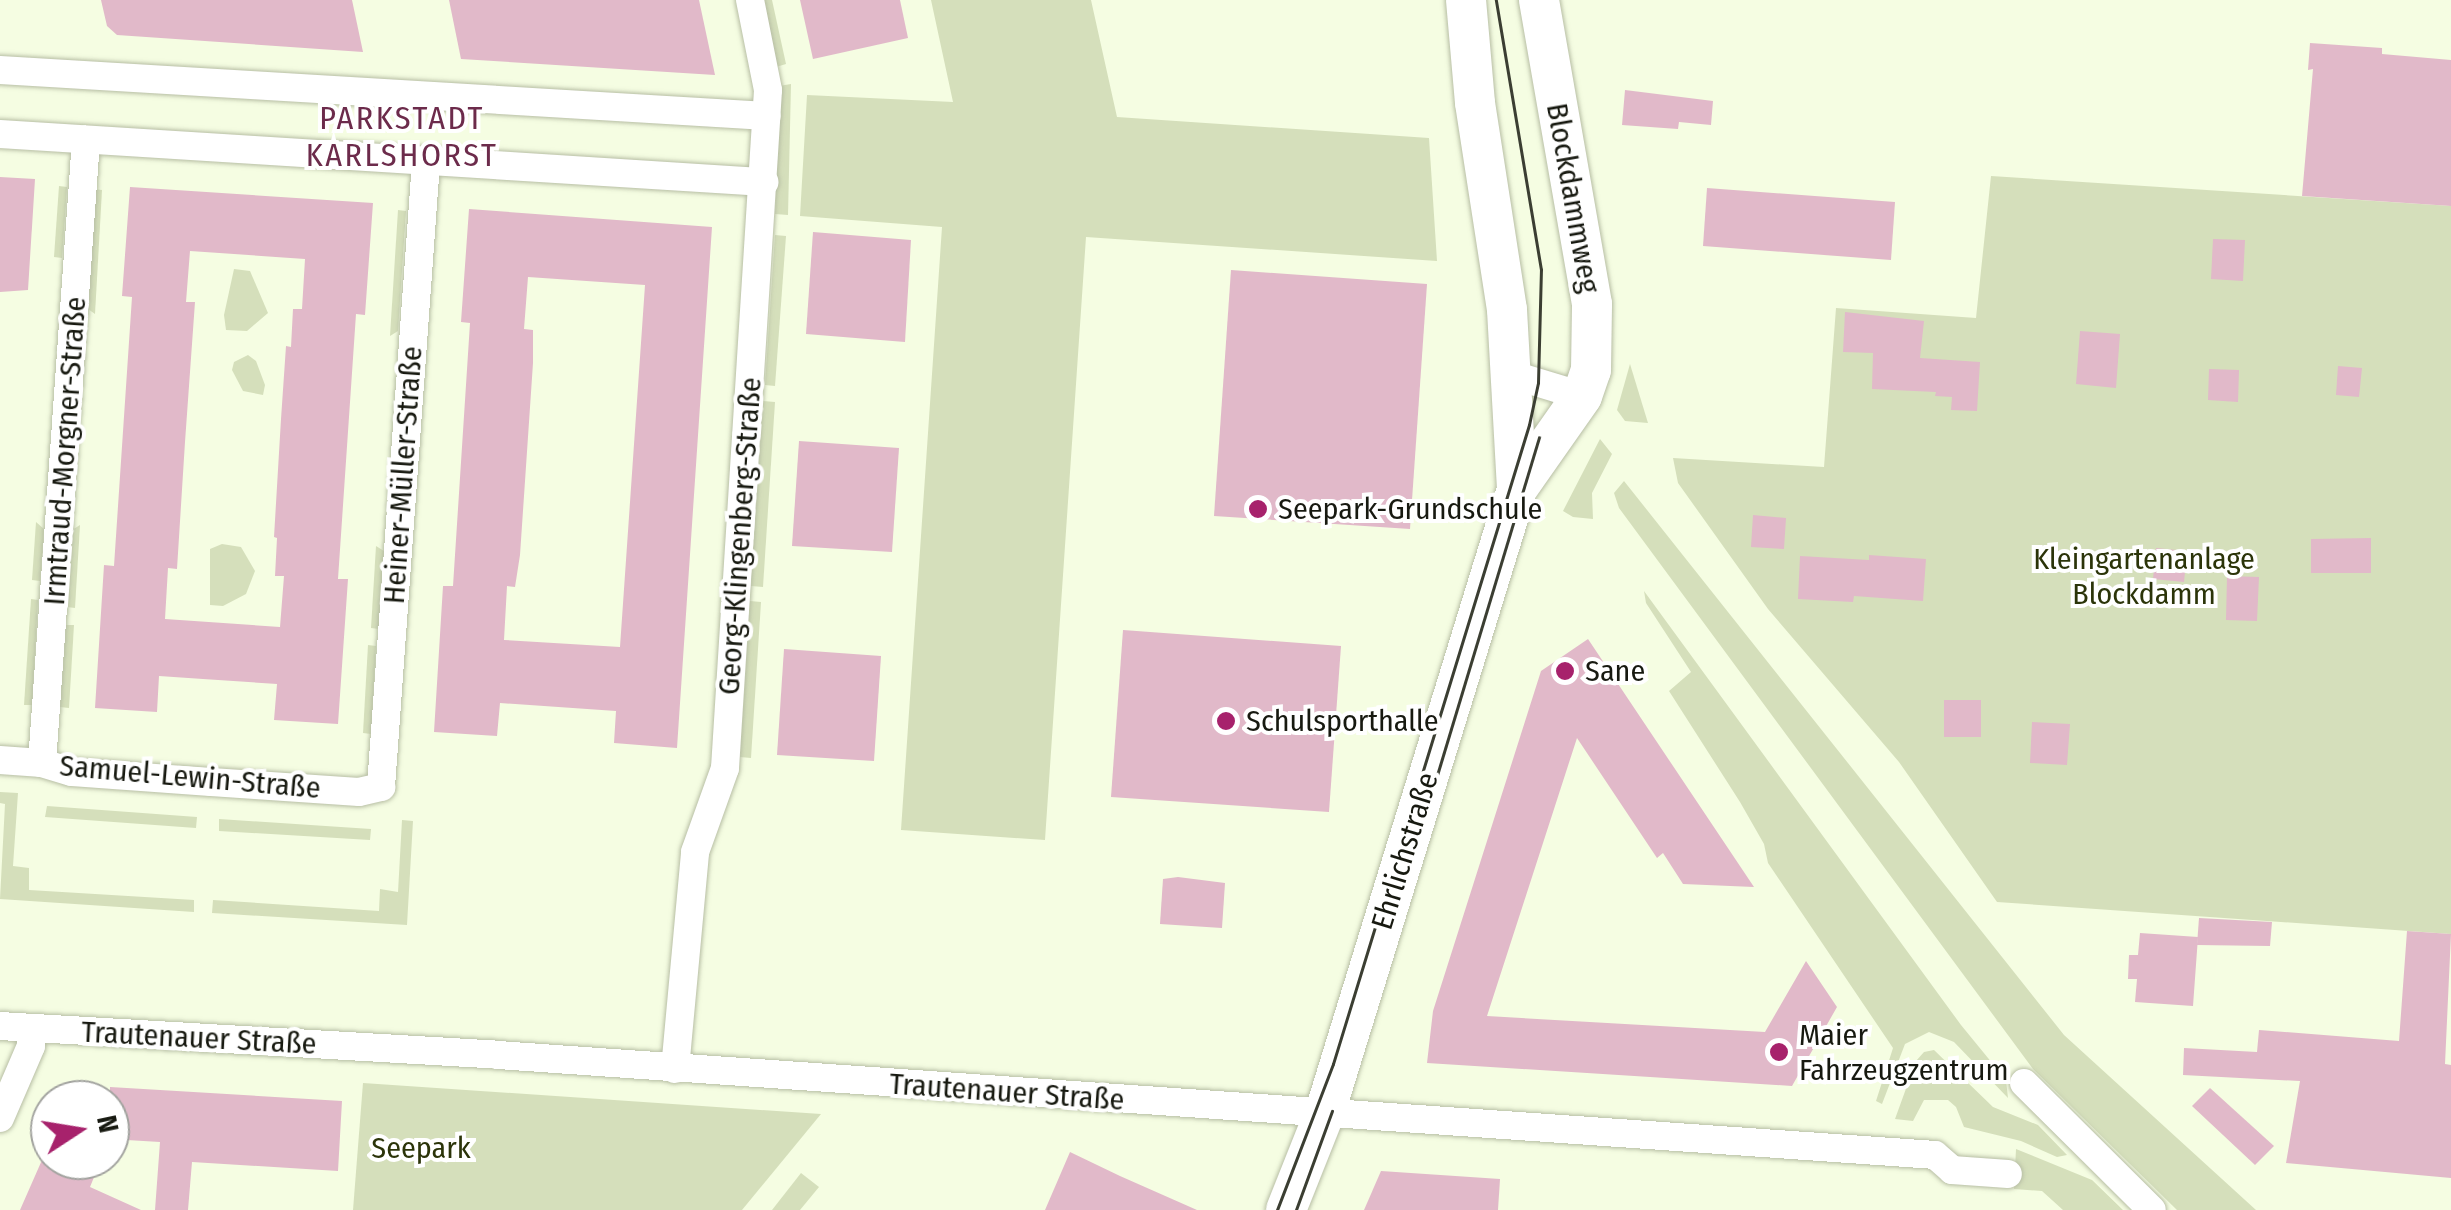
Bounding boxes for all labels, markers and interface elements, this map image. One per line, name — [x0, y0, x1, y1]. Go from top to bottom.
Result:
district label: PARKSTADT KARLSHORST — [306, 100, 498, 175]
street label: Blockdammweg — [1539, 100, 1607, 296]
street label: Irmtraud-Morgner-Straße — [36, 295, 94, 607]
street label: Heiner-Müller-Straße — [376, 345, 430, 605]
street label: Georg-Klingenberg-Straße — [711, 376, 769, 696]
place label: Seepark-Grundschule — [1278, 491, 1542, 527]
marker: Seepark-Grundschule — [1247, 498, 1269, 520]
park label: Kleingartenanlage Blockdamm — [2033, 541, 2255, 612]
place label: Sane — [1585, 653, 1645, 689]
marker: Sane — [1554, 660, 1576, 682]
place label: Schulsporthalle — [1246, 703, 1439, 739]
marker: Schulsporthalle — [1215, 710, 1237, 732]
street label: Samuel-Lewin-Straße — [58, 748, 322, 806]
street label: Ehrlichstraße — [1364, 768, 1446, 934]
street label: Trautenauer Straße — [80, 1014, 318, 1062]
place label: Maier Fahrzeugzentrum — [1799, 1017, 2008, 1088]
marker: Maier Fahrzeugzentrum — [1768, 1041, 1790, 1063]
street label: Trautenauer Straße — [888, 1066, 1126, 1118]
north arrow — [30, 1080, 130, 1180]
text: N — [90, 1112, 126, 1136]
park label: Seepark — [371, 1130, 471, 1166]

